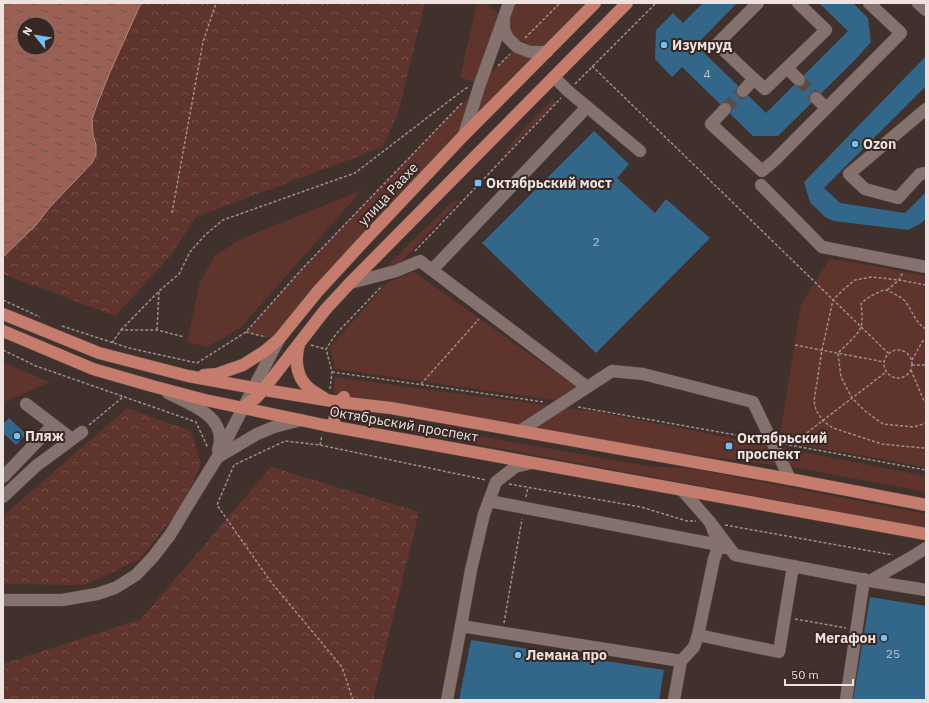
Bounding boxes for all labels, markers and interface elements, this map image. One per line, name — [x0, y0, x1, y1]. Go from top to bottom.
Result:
north arrow — [16, 16, 56, 56]
text: N — [19, 24, 35, 38]
place label: Изумруд — [672, 36, 732, 54]
marker: Изумруд — [659, 40, 669, 50]
house number: 4 — [703, 66, 711, 81]
place label: Ozon — [863, 135, 896, 153]
marker: Ozon — [850, 139, 860, 149]
street label: улица Раахе — [354, 158, 422, 229]
place label: Октябрьский мост — [486, 174, 612, 192]
marker: Октябрьский мост — [473, 178, 483, 188]
house number: 2 — [592, 234, 600, 249]
street label: Октябрьский проспект — [328, 402, 480, 446]
place label: Пляж — [25, 427, 64, 445]
place label: Октябрьский проспект — [737, 429, 827, 463]
marker: Пляж — [12, 431, 22, 441]
marker: Октябрьский проспект — [724, 441, 734, 451]
place label: Мегафон — [815, 629, 876, 647]
marker: Мегафон — [879, 633, 889, 643]
place label: Лемана про — [526, 646, 607, 664]
house number: 25 — [886, 646, 900, 661]
marker: Лемана про — [513, 650, 523, 660]
scale bar — [785, 661, 853, 687]
text: 50 m — [791, 667, 819, 682]

